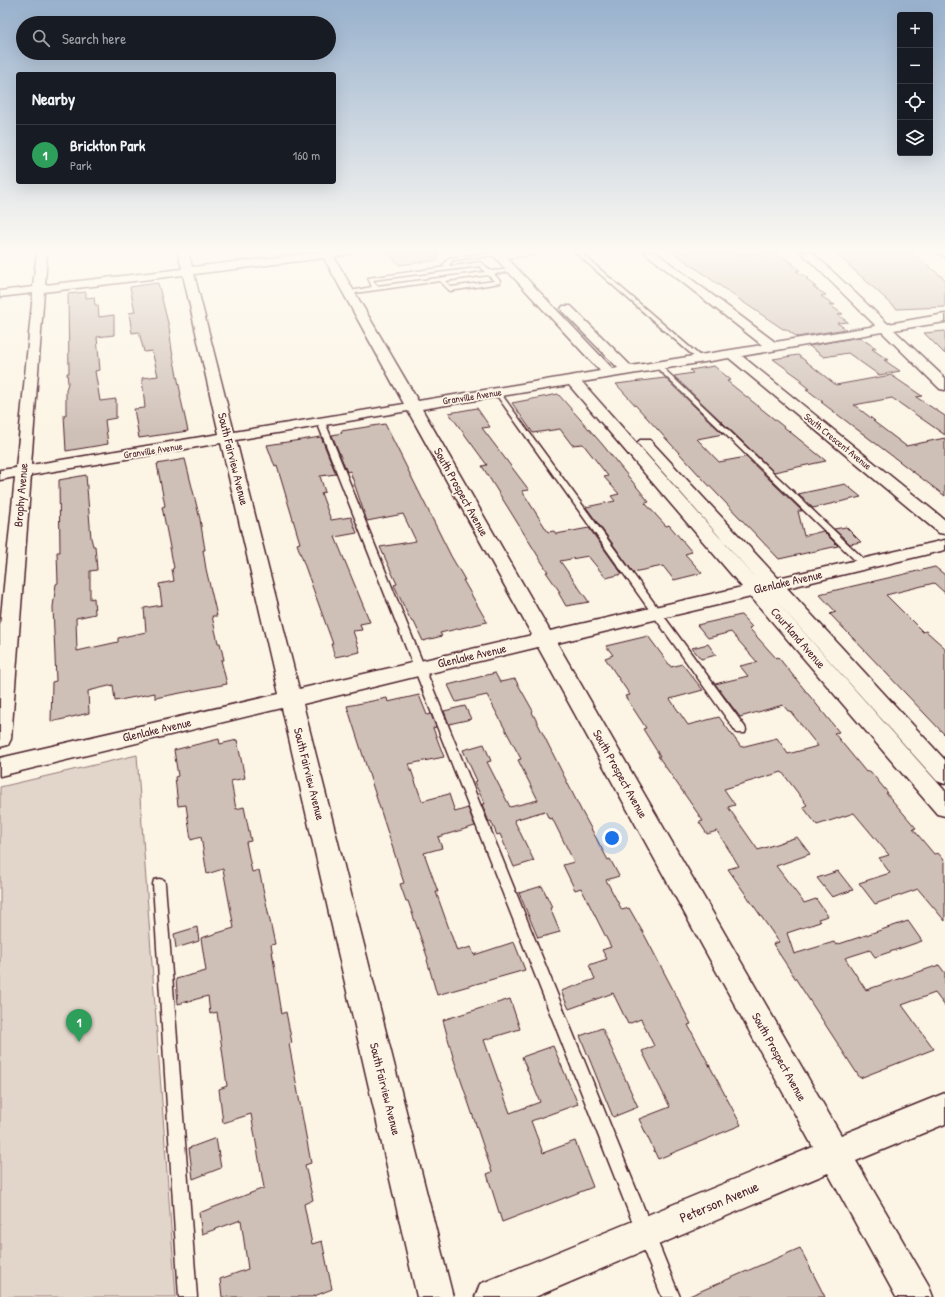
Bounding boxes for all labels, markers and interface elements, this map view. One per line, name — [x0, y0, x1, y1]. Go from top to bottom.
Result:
map controls — [897, 12, 933, 156]
button: + — [897, 12, 933, 48]
search box — [16, 16, 336, 60]
icon: search — [30, 27, 52, 49]
text: Search here — [62, 28, 126, 49]
button: − — [897, 48, 933, 84]
button: locate — [897, 84, 933, 120]
text: Nearby — [32, 87, 75, 110]
button: layers — [897, 120, 933, 156]
text: Brickton Park — [70, 135, 145, 156]
text: 1 — [43, 146, 47, 164]
text: 160 m — [292, 146, 320, 164]
text: Park — [70, 156, 92, 174]
street label: Granville Avenue — [442, 385, 502, 408]
street label: South Crescent Avenue — [801, 410, 874, 473]
street label: South Fairview Avenue — [214, 411, 253, 507]
street label: Granville Avenue — [123, 439, 183, 462]
street label: South Prospect Avenue — [430, 444, 493, 539]
street label: Brophy Avenue — [9, 462, 32, 528]
street label: Glenlake Avenue — [752, 565, 824, 598]
street label: Courtland Avenue — [767, 603, 830, 672]
street label: Glenlake Avenue — [436, 639, 508, 672]
street label: Glenlake Avenue — [121, 713, 193, 746]
street label: South Fairview Avenue — [290, 726, 329, 822]
street label: South Prospect Avenue — [589, 726, 652, 821]
your location — [602, 828, 622, 848]
pin: 1 — [66, 1009, 92, 1042]
street label: South Prospect Avenue — [748, 1009, 811, 1104]
street label: South Fairview Avenue — [366, 1041, 405, 1137]
street label: Peterson Avenue — [676, 1176, 762, 1227]

